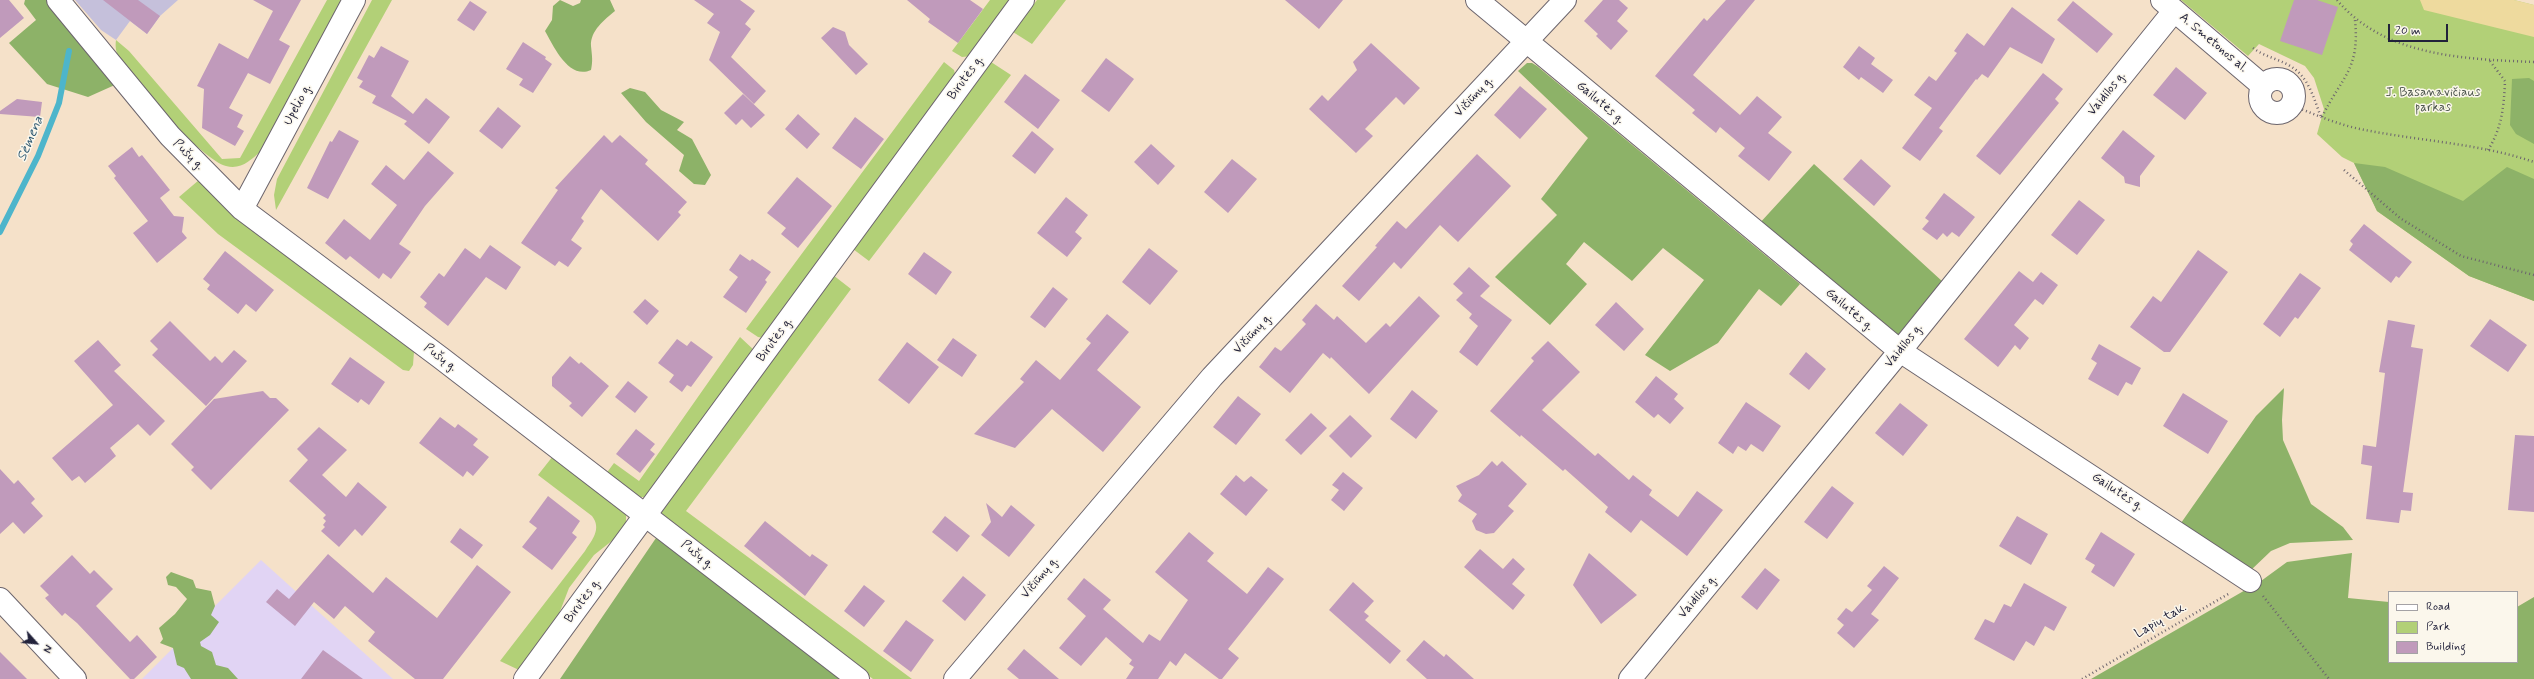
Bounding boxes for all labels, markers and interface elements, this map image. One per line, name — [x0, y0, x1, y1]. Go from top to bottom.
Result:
street label: A. Smetonos al. — [2176, 10, 2250, 76]
scale bar — [2390, 16, 2450, 42]
text: 20 m — [2395, 23, 2421, 39]
street label: Birutės g. — [945, 53, 987, 103]
street label: Vaidilos g. — [2085, 69, 2129, 119]
street label: Vičiūnų g. — [1451, 73, 1497, 121]
street label: Gailutės g. — [1573, 78, 1627, 128]
street label: Upelio g. — [281, 82, 315, 128]
park label: J. Basanavičiaus parkas — [2385, 85, 2481, 116]
water label: Sėmena — [14, 114, 48, 164]
street label: Pušų g. — [169, 136, 207, 174]
street label: Gailutės g. — [1822, 285, 1876, 335]
street label: Vičiūnų g. — [1230, 310, 1276, 358]
street label: Birutės g. — [754, 315, 796, 365]
street label: Vaidilos g. — [1882, 321, 1926, 371]
street label: Pušų g. — [420, 340, 460, 376]
street label: Gailutės g. — [2088, 470, 2146, 514]
street label: Pušų g. — [677, 537, 717, 573]
street label: Vičiūnų g. — [1018, 554, 1062, 602]
street label: Vaidilos g. — [1675, 572, 1721, 622]
street label: Birutės g. — [562, 576, 604, 626]
legend — [2388, 591, 2518, 663]
text: Road — [2426, 599, 2450, 615]
street label: Lapių tak. — [2132, 600, 2190, 642]
text: Park — [2426, 619, 2450, 635]
north arrow — [16, 623, 56, 663]
text: Building — [2426, 639, 2466, 655]
text: N — [39, 642, 55, 655]

